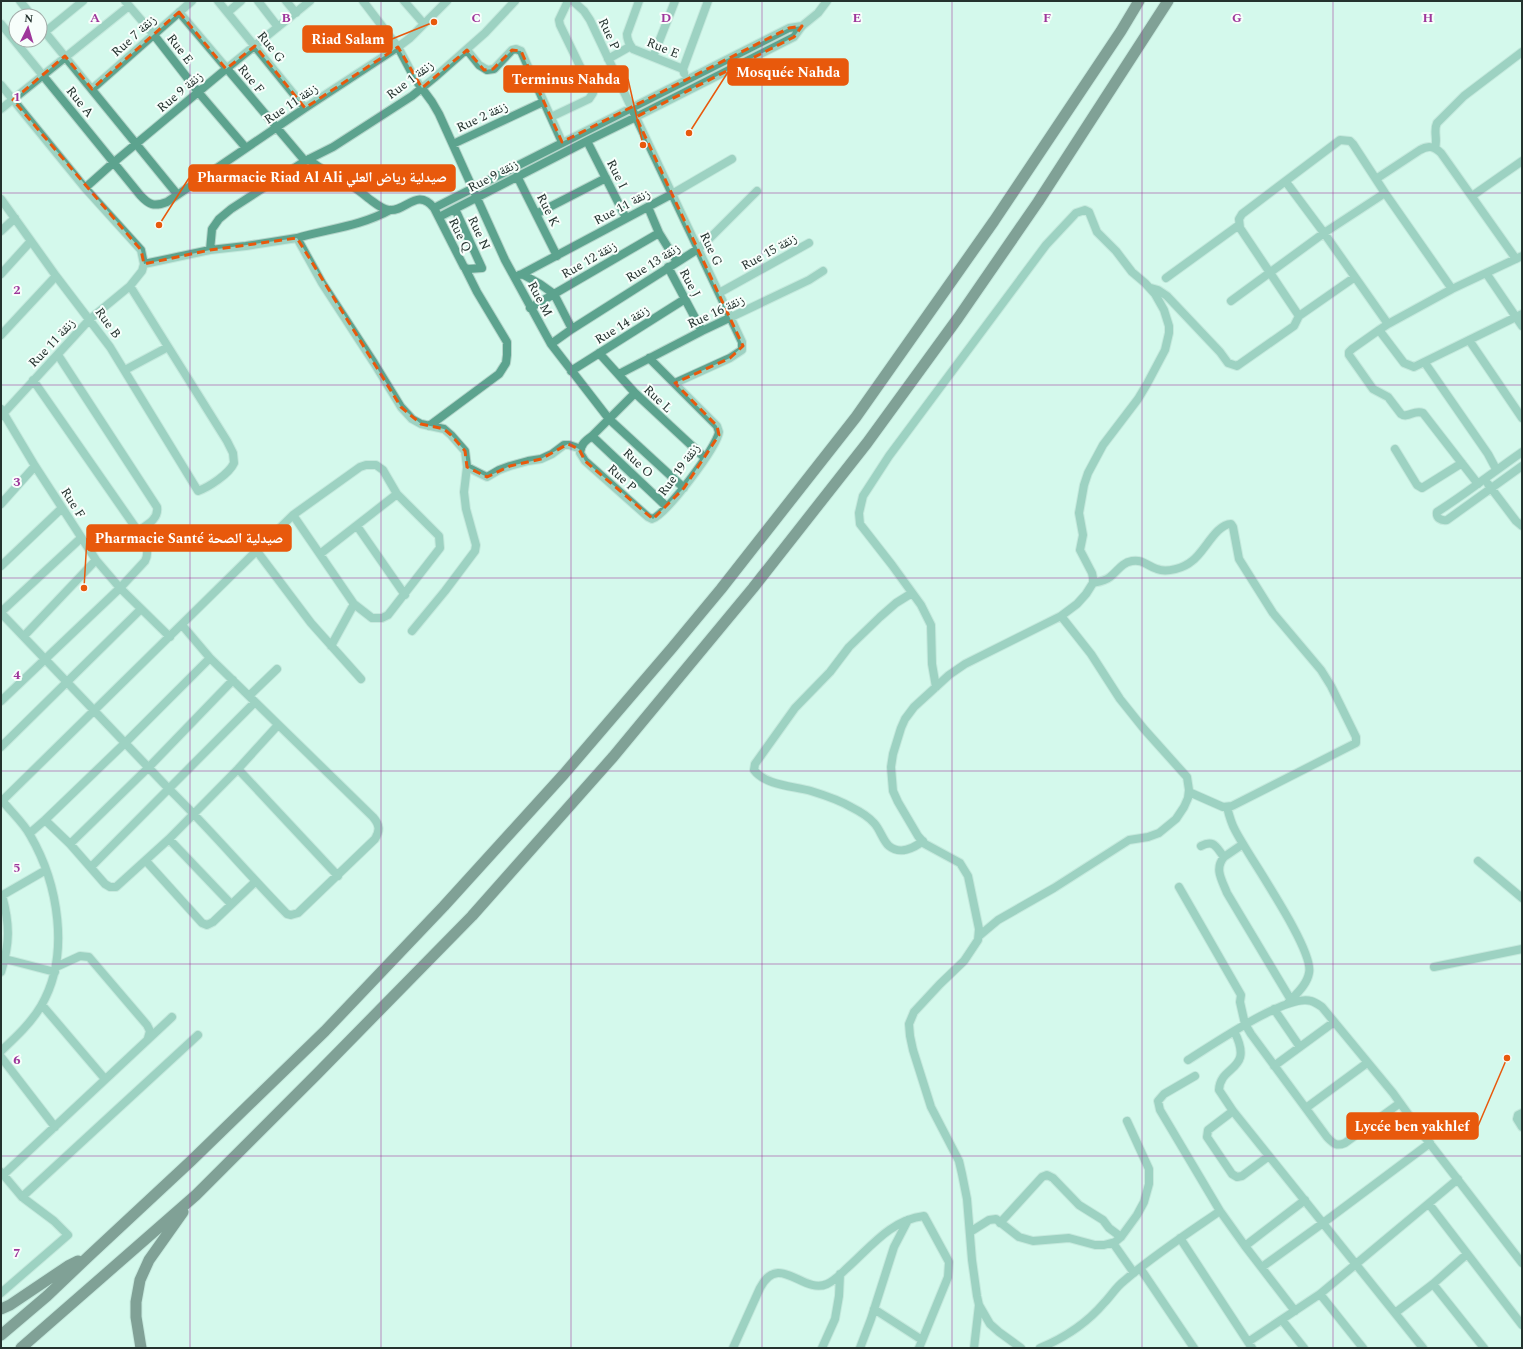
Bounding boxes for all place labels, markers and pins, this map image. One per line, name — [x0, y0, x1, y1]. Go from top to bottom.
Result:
callout: Riad Salam — [303, 26, 392, 52]
callout: Mosquée Nahda — [728, 59, 848, 85]
callout: Terminus Nahda — [504, 66, 628, 92]
callout: Pharmacie Riad Al Ali صيدلية رياض العلي — [189, 165, 455, 191]
callout: Pharmacie Santé صيدلية الصحة — [87, 525, 291, 551]
callout: Lycée ben yakhlef — [1347, 1113, 1478, 1139]

